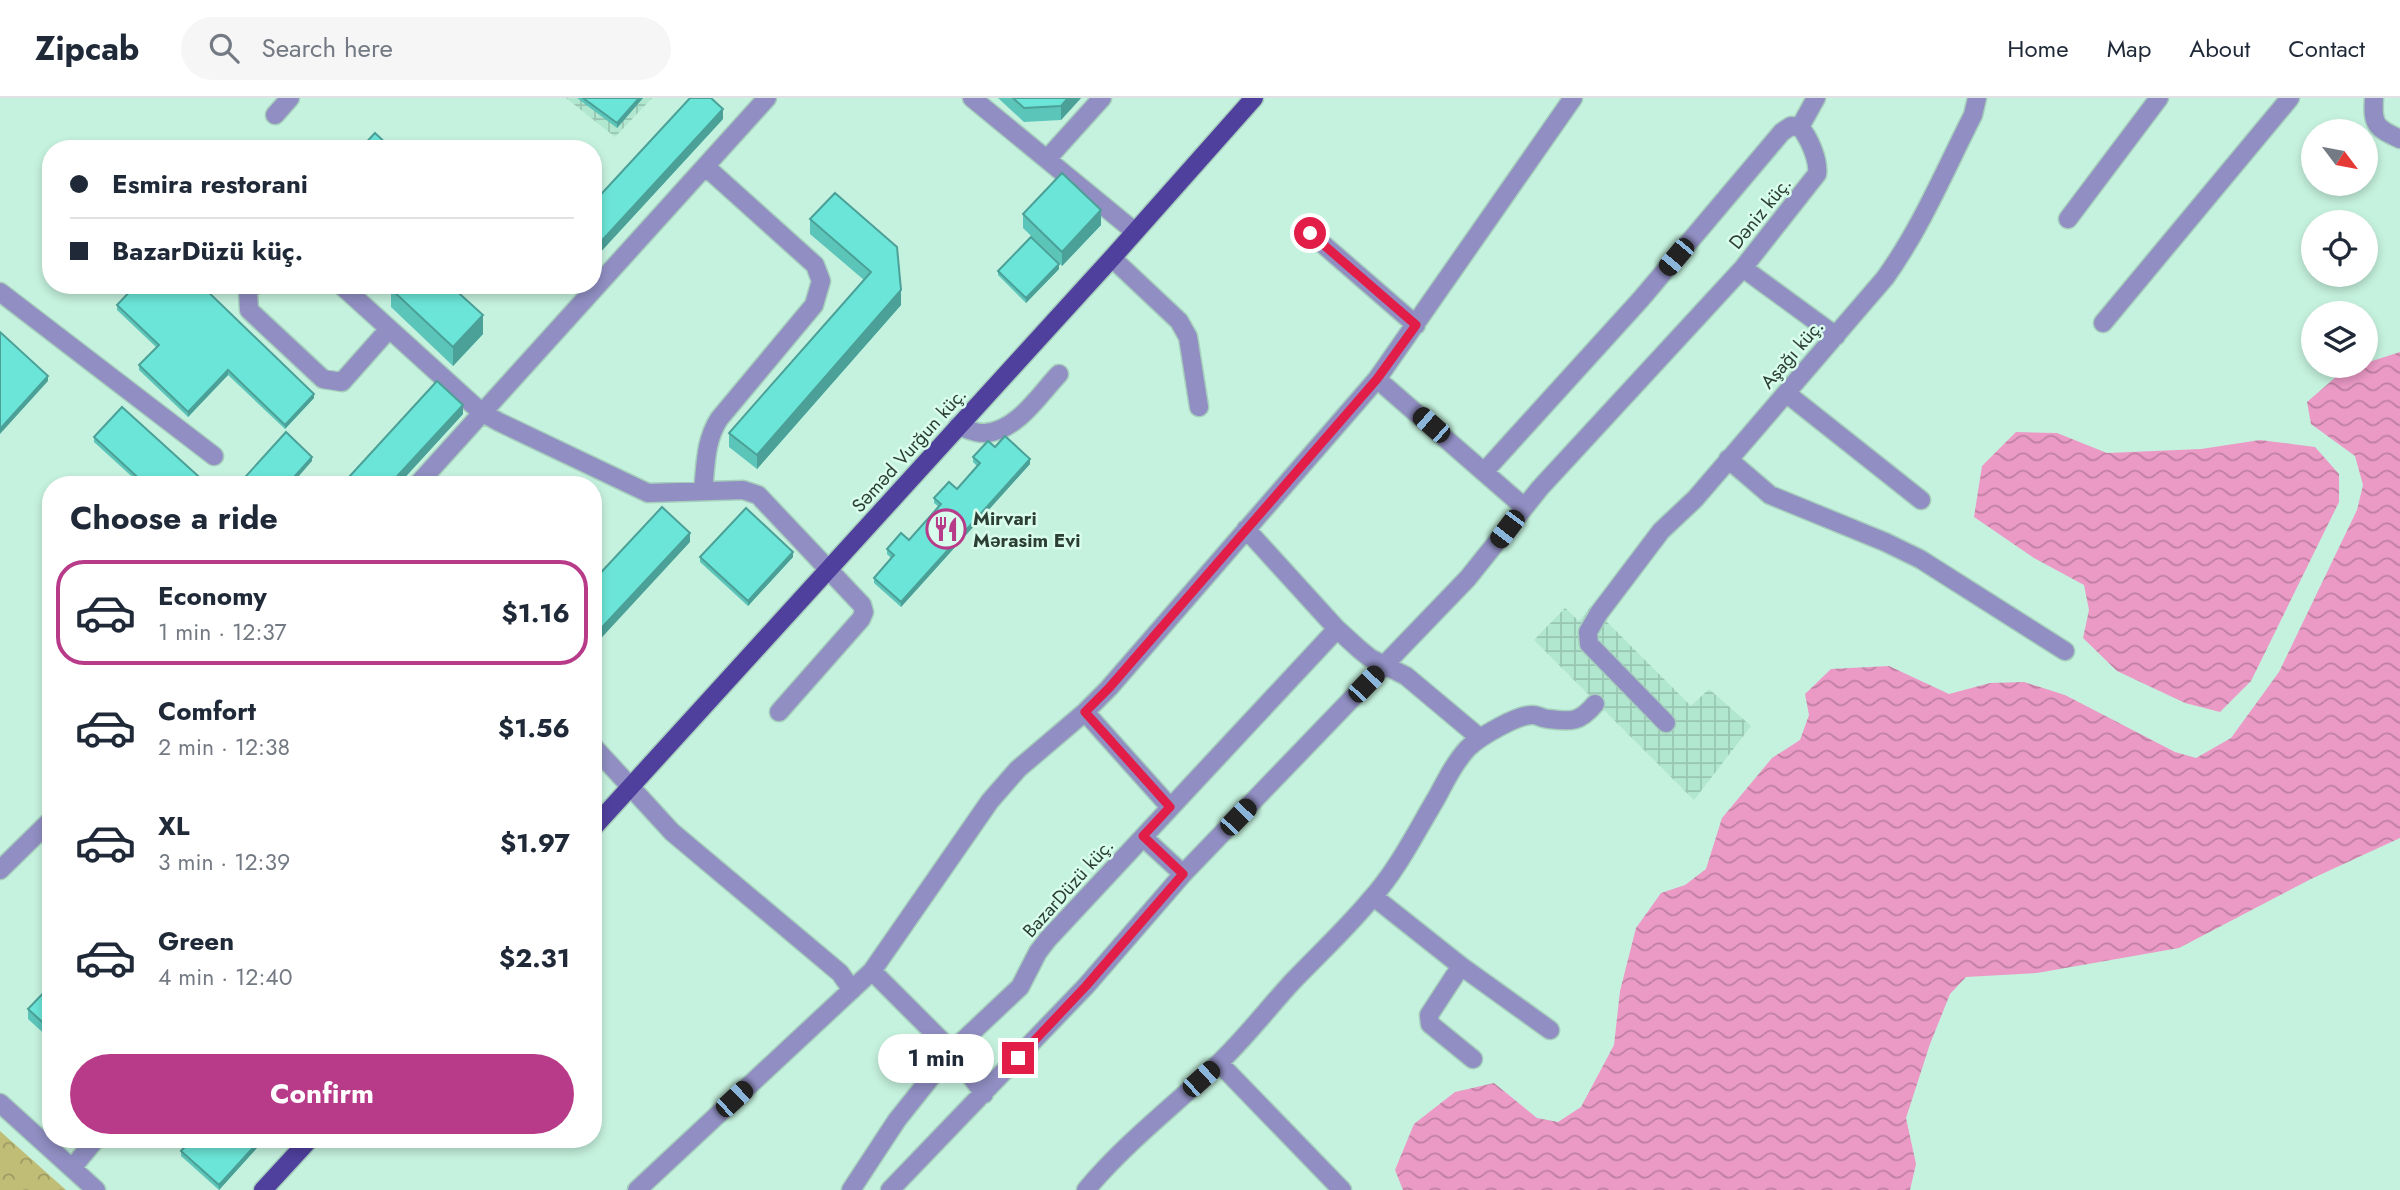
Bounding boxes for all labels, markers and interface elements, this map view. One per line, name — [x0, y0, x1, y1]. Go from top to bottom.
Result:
search box — [181, 17, 671, 80]
text: Zipcab — [35, 25, 139, 72]
icon: search — [205, 29, 243, 67]
text: Search here — [261, 29, 393, 67]
text: Home — [2007, 31, 2069, 66]
text: Map — [2107, 31, 2151, 66]
text: About — [2189, 31, 2250, 66]
text: Contact — [2288, 31, 2365, 66]
north arrow — [2301, 119, 2378, 196]
map controls — [2301, 119, 2378, 378]
text: Esmira restorani — [112, 165, 308, 203]
street label: Dəniz küç. — [1722, 171, 1798, 255]
button: locate — [2301, 210, 2378, 287]
route start — [1294, 217, 1326, 249]
text: BazarDüzü küç. — [112, 232, 303, 270]
car — [1655, 234, 1698, 280]
button: layers — [2301, 301, 2378, 378]
street label: Aşağı küç. — [1754, 313, 1830, 395]
street label: Səməd Vurğun küç. — [845, 382, 973, 518]
car — [1409, 403, 1454, 447]
text: Choose a ride — [70, 495, 278, 541]
place label: Mirvari Mərasim Evi — [973, 505, 1080, 554]
car — [1486, 506, 1529, 552]
restaurant icon: Mirvari Mərasim Evi — [925, 508, 967, 550]
text: Economy — [158, 577, 267, 615]
icon: car — [74, 581, 137, 644]
text: $1.16 — [502, 594, 570, 632]
text: 1 min · 12:37 — [158, 615, 287, 649]
car — [1344, 662, 1389, 706]
text: Comfort — [158, 692, 256, 730]
icon: car — [74, 696, 137, 759]
text: $1.56 — [498, 709, 570, 747]
text: 2 min · 12:38 — [158, 730, 290, 764]
car — [1216, 795, 1261, 839]
text: XL — [158, 807, 190, 845]
icon: car — [74, 811, 137, 874]
text: $1.97 — [500, 824, 570, 862]
street label: BazarDüzü küç. — [1016, 833, 1120, 943]
text: 3 min · 12:39 — [158, 845, 290, 879]
text: Green — [158, 922, 234, 960]
icon: car — [74, 926, 137, 989]
text: $2.31 — [499, 939, 570, 977]
text: 4 min · 12:40 — [158, 960, 293, 994]
callout: 1 min — [878, 1034, 993, 1082]
text: 1 min — [907, 1041, 965, 1075]
route end — [1002, 1042, 1034, 1074]
button: Confirm — [70, 1054, 574, 1134]
car — [1179, 1057, 1224, 1101]
car — [712, 1077, 757, 1121]

